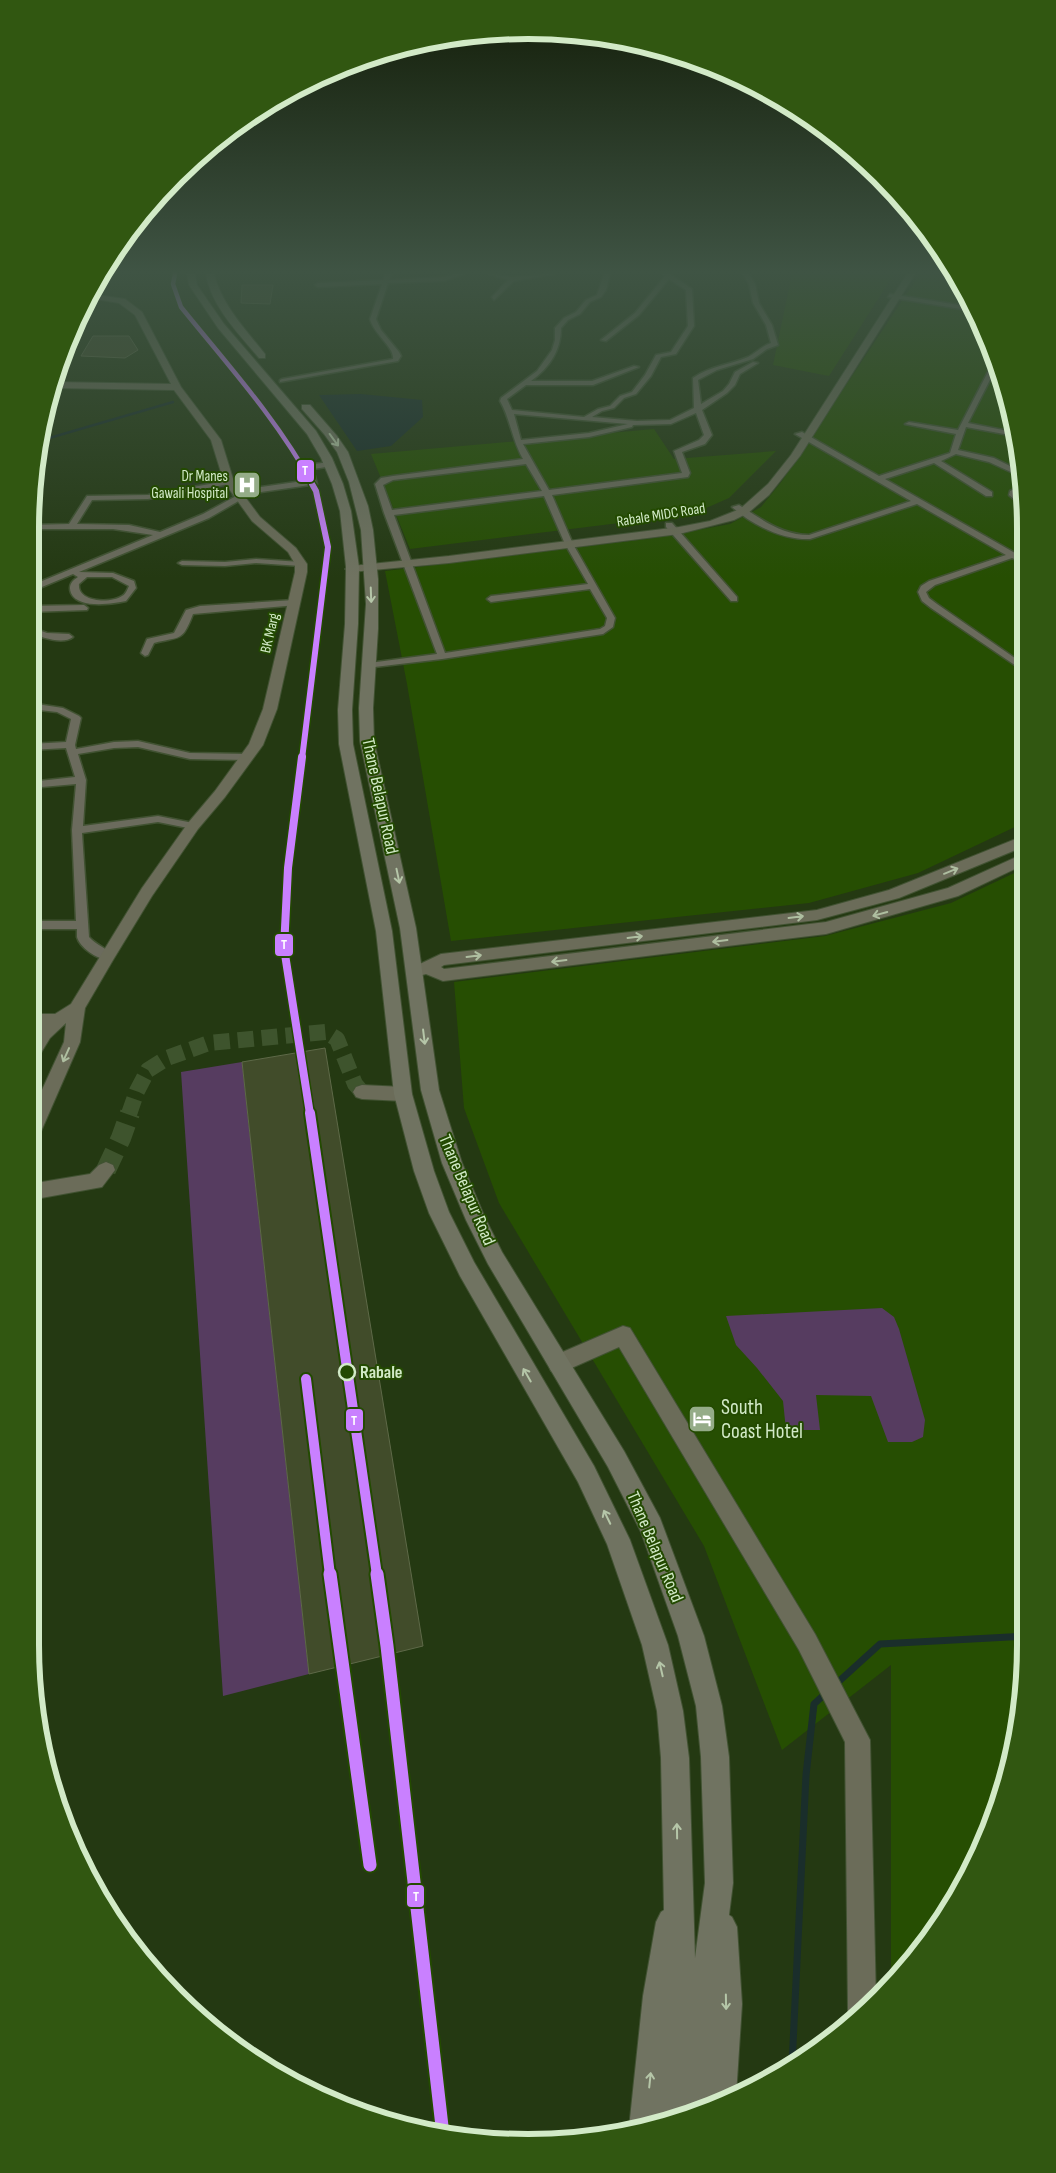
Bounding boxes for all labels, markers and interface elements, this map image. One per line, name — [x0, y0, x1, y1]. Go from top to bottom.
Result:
one-way arrow — [329, 433, 339, 447]
line badge: T — [296, 459, 315, 483]
text: T — [302, 462, 308, 479]
place label: Dr Manes Gawali Hospital — [151, 467, 228, 503]
hospital icon: Dr Manes Gawali Hospital — [232, 470, 262, 500]
street label: Rabale MIDC Road — [615, 499, 707, 531]
one-way arrow — [366, 587, 375, 603]
street label: BK Marg — [256, 611, 284, 655]
street label: Thane Belapur Road — [357, 736, 403, 856]
one-way arrow — [943, 866, 959, 875]
one-way arrow — [394, 868, 403, 884]
one-way arrow — [872, 910, 888, 919]
one-way arrow — [788, 912, 804, 922]
one-way arrow — [627, 931, 643, 941]
line badge: T — [274, 933, 294, 957]
text: T — [281, 936, 287, 953]
one-way arrow — [712, 936, 728, 946]
one-way arrow — [465, 951, 481, 961]
one-way arrow — [551, 956, 567, 966]
one-way arrow — [419, 1028, 429, 1044]
one-way arrow — [61, 1047, 71, 1062]
street label: Thane Belapur Road — [434, 1132, 500, 1248]
place label: Rabale — [360, 1362, 403, 1383]
marker: Rabale — [338, 1363, 356, 1381]
one-way arrow — [522, 1368, 532, 1382]
place label: South Coast Hotel — [721, 1395, 803, 1444]
hotel icon: South Coast Hotel — [687, 1404, 717, 1434]
line badge: T — [345, 1408, 364, 1432]
text: T — [351, 1412, 357, 1429]
street label: Thane Belapur Road — [622, 1489, 688, 1605]
one-way arrow — [602, 1509, 612, 1524]
one-way arrow — [656, 1662, 665, 1678]
one-way arrow — [672, 1823, 682, 1839]
line badge: T — [406, 1884, 425, 1908]
text: T — [413, 1888, 419, 1905]
one-way arrow — [721, 1994, 731, 2010]
one-way arrow — [645, 2072, 655, 2088]

